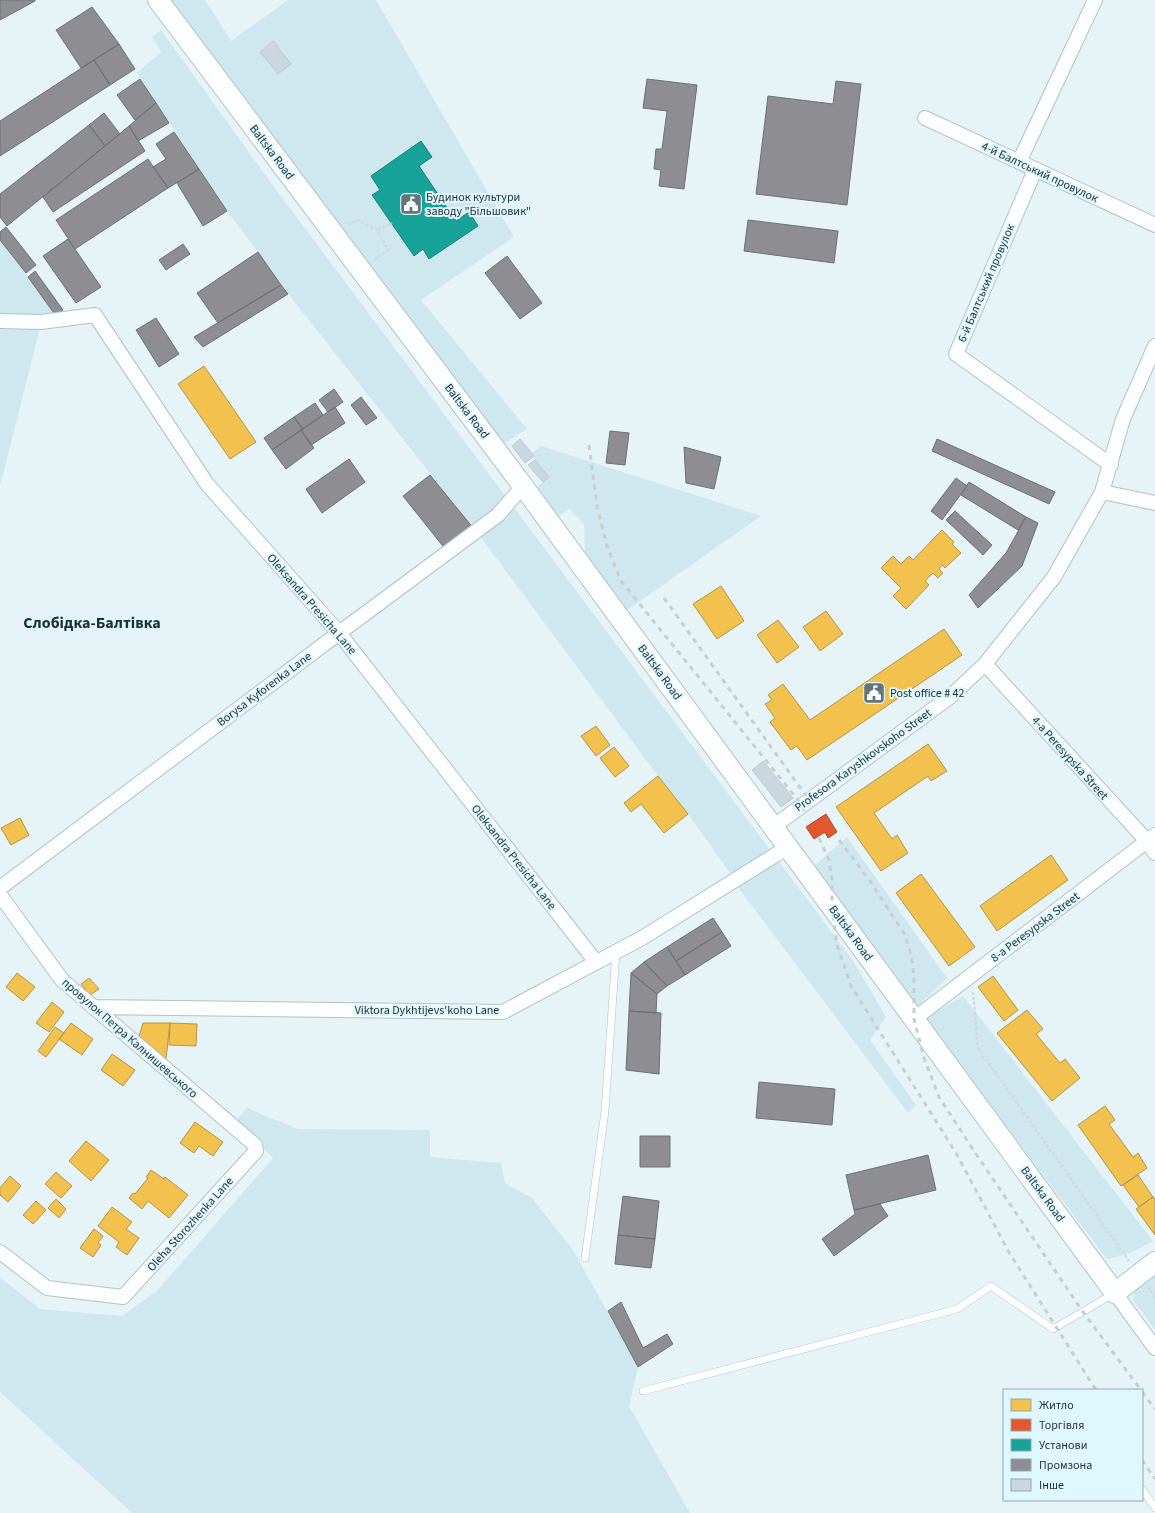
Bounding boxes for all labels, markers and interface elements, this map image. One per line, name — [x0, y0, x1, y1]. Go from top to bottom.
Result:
street label: Baltska Road — [245, 121, 298, 183]
street label: 4-й Балтський провулок — [979, 138, 1101, 207]
place label: Будинок культури заводу "Більшовик" — [426, 189, 531, 220]
public building icon: Будинок культури заводу "Більшовик" — [398, 191, 424, 217]
street label: 6-й Балтський провулок — [954, 221, 1019, 345]
street label: Baltska Road — [440, 380, 493, 442]
street label: Oleksandra Presicha Lane — [263, 550, 360, 659]
district label: Слобідка-Балтівка — [23, 612, 161, 634]
street label: Baltska Road — [634, 641, 686, 704]
street label: Borysa Kyforenka Lane — [213, 648, 315, 731]
public building icon: Post office # 42 — [861, 680, 887, 706]
place label: Post office # 42 — [890, 685, 964, 702]
street label: Profesora Karyshkovskoho Street — [791, 705, 935, 816]
street label: 4-a Peresypska Street — [1027, 713, 1112, 804]
street label: Oleksandra Presicha Lane — [467, 801, 560, 913]
street label: 8-a Peresypska Street — [987, 888, 1083, 966]
street label: Baltska Road — [825, 902, 877, 965]
street label: провулок Петра Калнишевського — [58, 975, 201, 1102]
street label: Viktora Dykhtijevs'koho Lane — [355, 1002, 499, 1019]
street label: Baltska Road — [1017, 1163, 1069, 1226]
street label: Oleha Storozhenka Lane — [143, 1173, 237, 1275]
legend — [1003, 1389, 1143, 1501]
text: Житло — [1039, 1397, 1074, 1414]
text: Торгівля — [1039, 1417, 1084, 1434]
text: Установи — [1039, 1437, 1087, 1454]
text: Промзона — [1039, 1457, 1092, 1474]
text: Інше — [1039, 1477, 1064, 1494]

